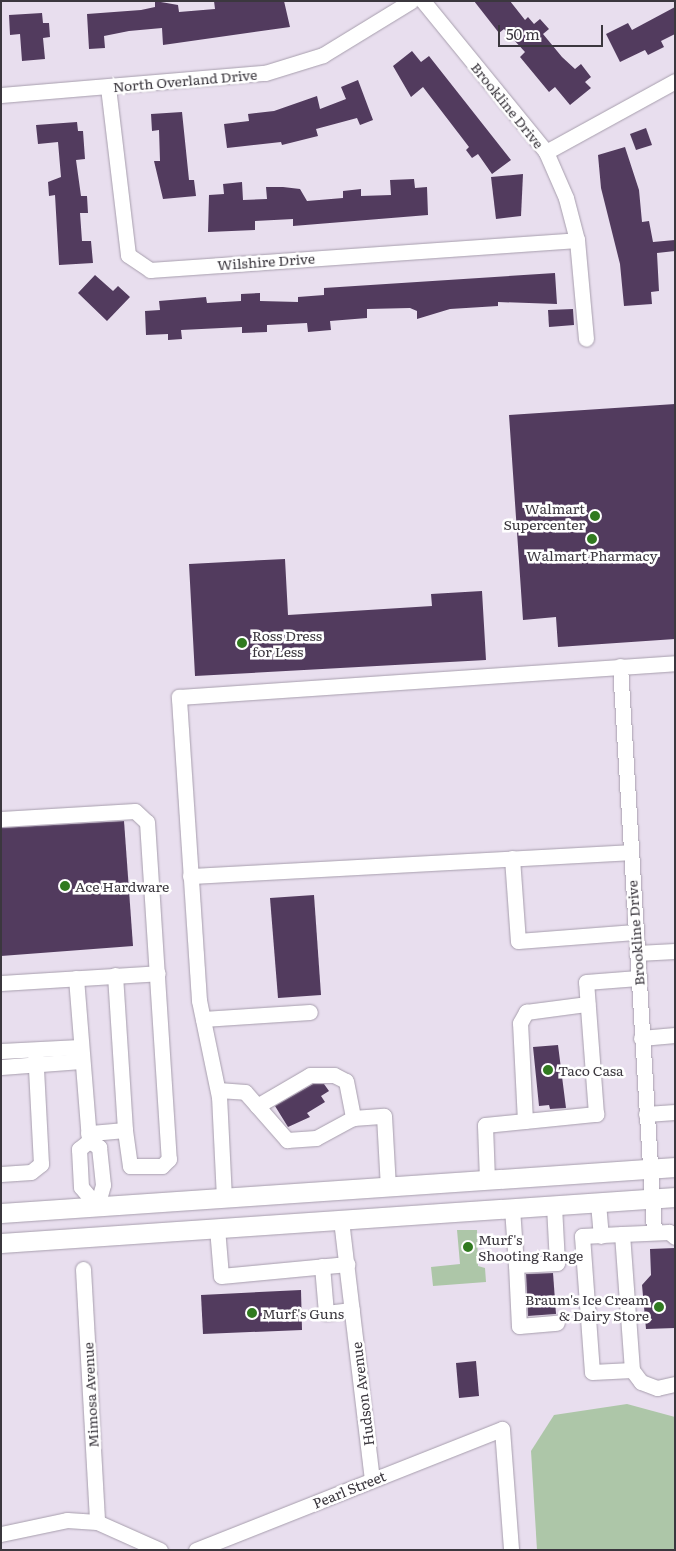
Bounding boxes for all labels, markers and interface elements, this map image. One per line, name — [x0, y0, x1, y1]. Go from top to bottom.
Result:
scale bar — [501, 15, 606, 47]
text: 50 m — [506, 22, 540, 45]
street label: Brookline Drive — [468, 59, 548, 151]
street label: North Overland Drive — [112, 65, 258, 95]
street label: Wilshire Drive — [217, 249, 315, 273]
place label: Walmart Supercenter — [503, 500, 585, 532]
marker: Walmart Supercenter — [589, 510, 601, 522]
marker: Walmart Pharmacy — [586, 533, 598, 545]
place label: Walmart Pharmacy — [526, 547, 658, 563]
place label: Ross Dress for Less — [252, 627, 322, 660]
marker: Ross Dress for Less — [236, 637, 248, 649]
place label: Ace Hardware — [75, 878, 169, 894]
marker: Ace Hardware — [59, 880, 71, 892]
street label: Brookline Drive — [623, 880, 647, 986]
place label: Taco Casa — [558, 1062, 624, 1078]
marker: Taco Casa — [542, 1064, 554, 1076]
place label: Murf's Shooting Range — [478, 1231, 583, 1264]
marker: Murf's Shooting Range — [462, 1241, 474, 1253]
place label: Braum's Ice Cream & Dairy Store — [525, 1291, 649, 1324]
marker: Braum's Ice Cream & Dairy Store — [653, 1301, 665, 1313]
place label: Murf's Guns — [262, 1305, 344, 1321]
marker: Murf's Guns — [246, 1307, 258, 1319]
street label: Hudson Avenue — [347, 1341, 377, 1447]
street label: Mimosa Avenue — [79, 1342, 101, 1448]
street label: Pearl Street — [310, 1467, 388, 1511]

